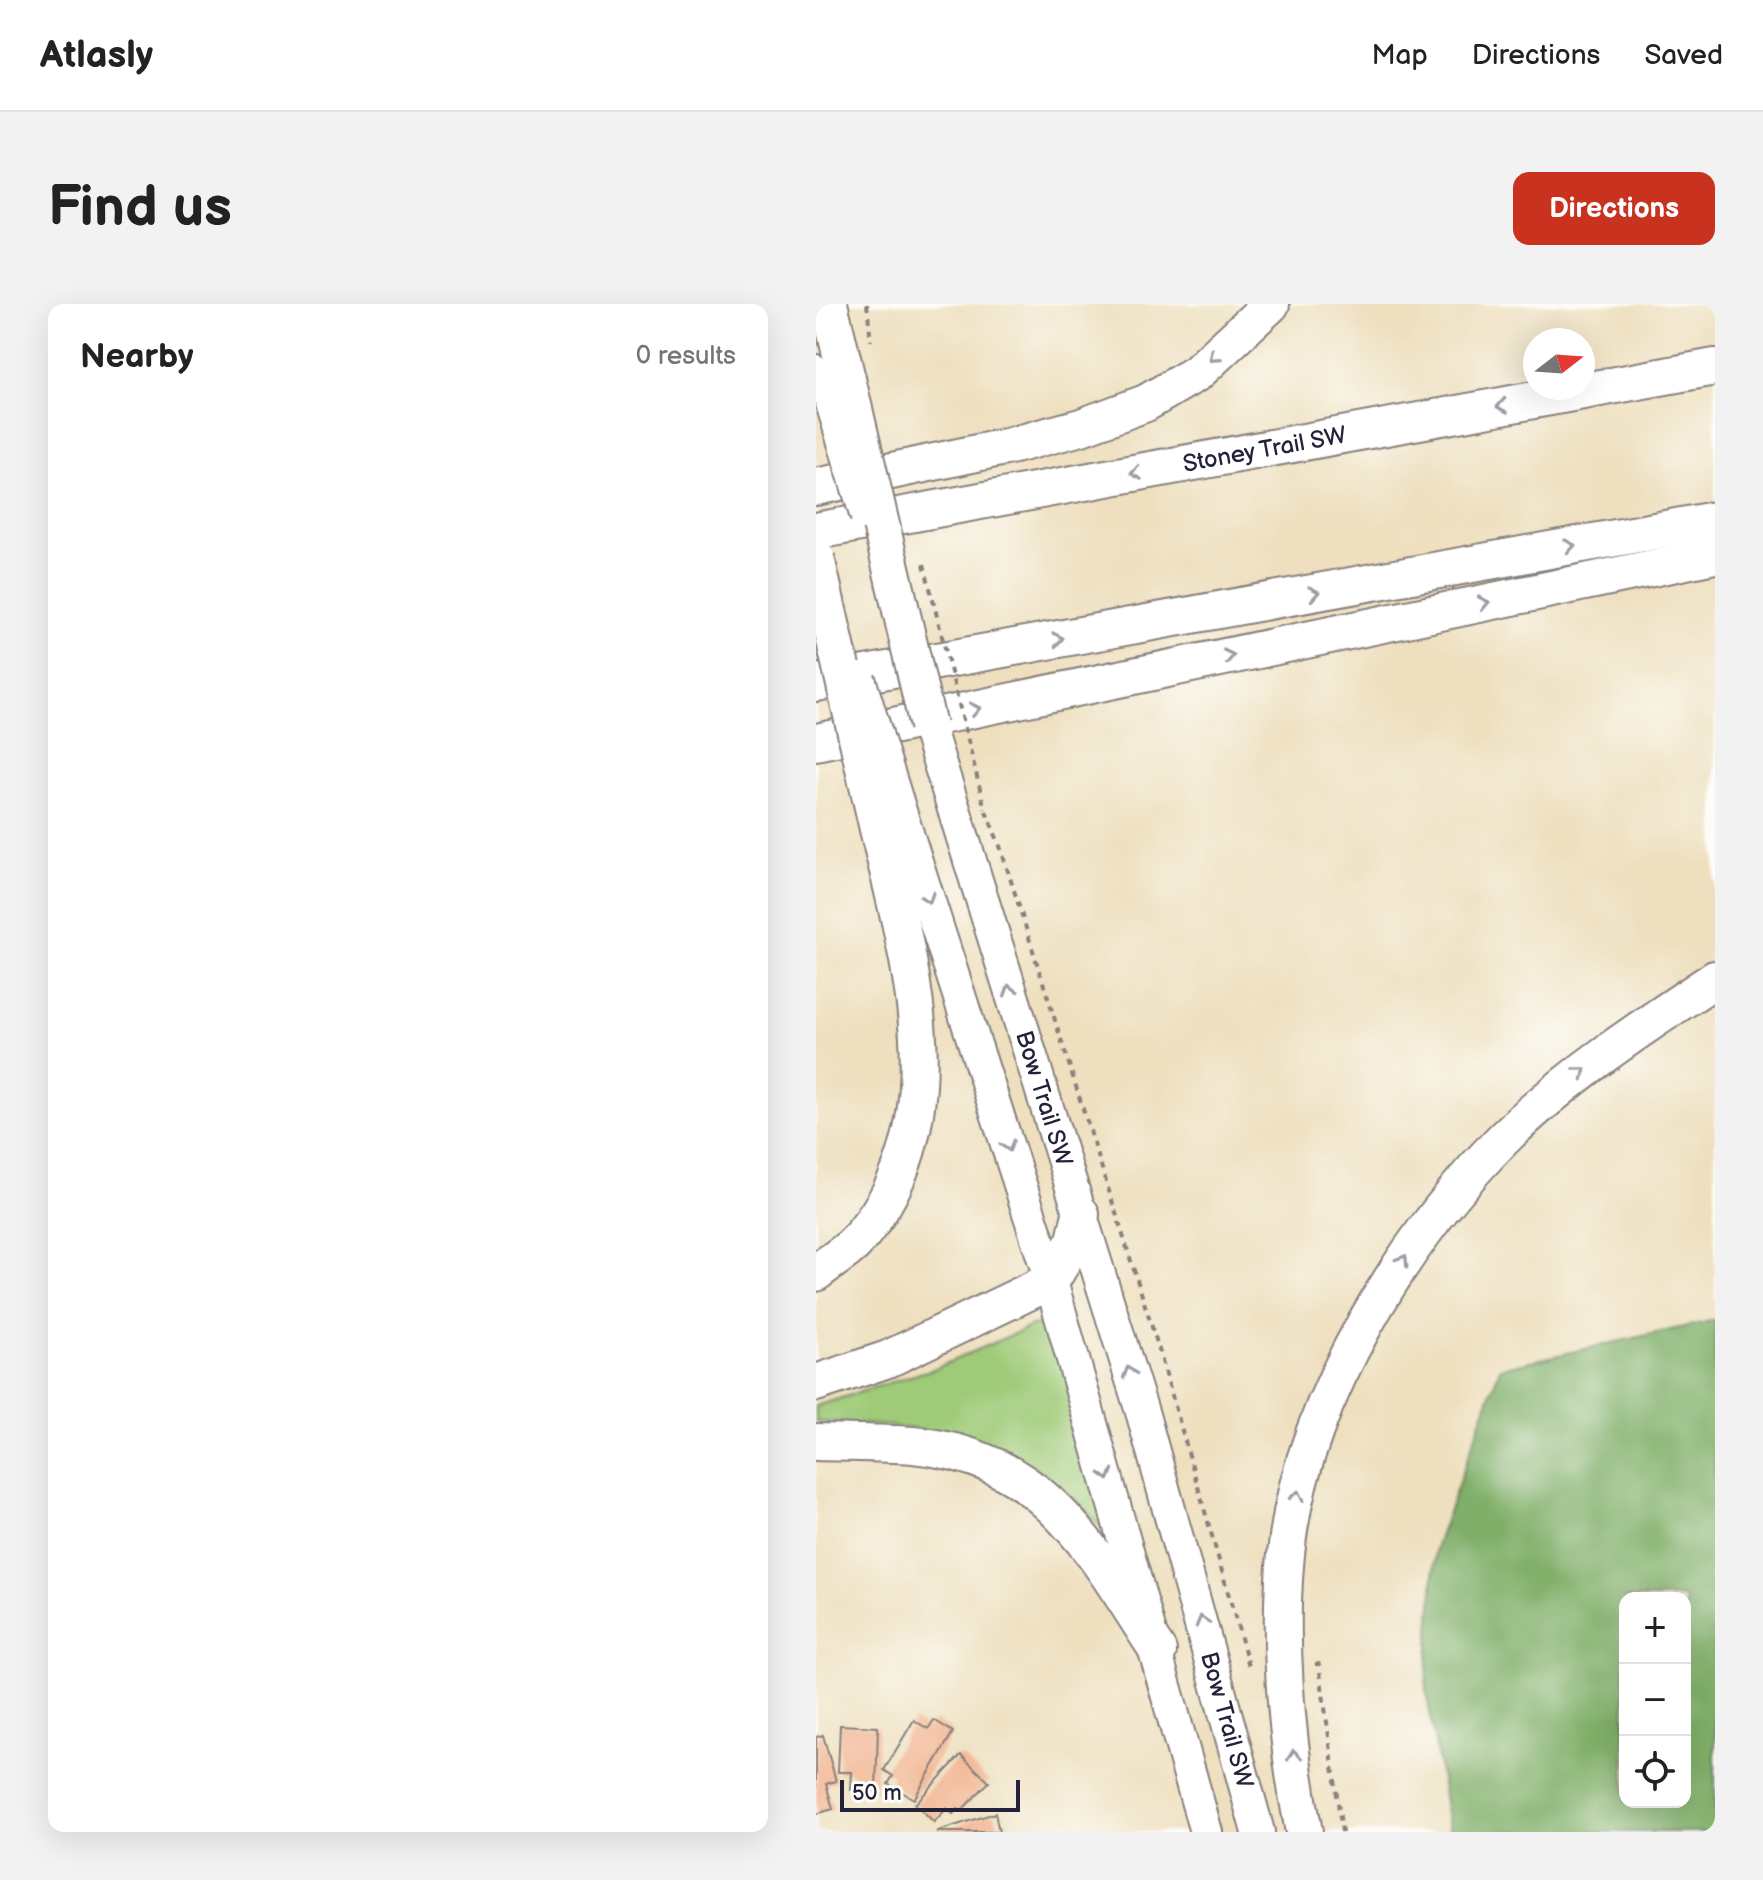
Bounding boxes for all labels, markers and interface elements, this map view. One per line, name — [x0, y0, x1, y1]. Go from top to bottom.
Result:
text: Atlasly — [40, 33, 153, 78]
text: Map — [1371, 39, 1428, 72]
text: Directions — [1472, 39, 1600, 72]
text: Saved — [1644, 39, 1723, 72]
button: Directions — [1513, 172, 1715, 245]
text: Find us — [48, 175, 232, 242]
north arrow — [1523, 328, 1595, 400]
text: Nearby — [80, 336, 194, 377]
text: 0 results — [636, 341, 736, 372]
one-way arrow — [1209, 348, 1224, 362]
one-way arrow — [1495, 397, 1509, 414]
street label: Stoney Trail SW — [1181, 420, 1349, 479]
one-way arrow — [1129, 463, 1143, 480]
one-way arrow — [1563, 539, 1577, 556]
one-way arrow — [1307, 585, 1321, 602]
one-way arrow — [1476, 595, 1490, 612]
one-way arrow — [1051, 631, 1065, 648]
one-way arrow — [1222, 648, 1235, 665]
one-way arrow — [967, 701, 981, 718]
one-way arrow — [919, 891, 935, 904]
one-way arrow — [1003, 984, 1019, 997]
street label: Bow Trail SW — [1009, 1027, 1078, 1170]
one-way arrow — [1572, 1068, 1587, 1082]
one-way arrow — [998, 1138, 1014, 1152]
one-way arrow — [1393, 1254, 1408, 1269]
one-way arrow — [1123, 1365, 1139, 1379]
one-way arrow — [1098, 1467, 1114, 1481]
one-way arrow — [1287, 1489, 1304, 1503]
map controls — [1619, 1592, 1691, 1808]
button: + — [1619, 1592, 1691, 1664]
one-way arrow — [1194, 1615, 1211, 1629]
street label: Bow Trail SW — [1194, 1649, 1259, 1792]
button: − — [1619, 1664, 1691, 1736]
button: locate — [1619, 1736, 1691, 1808]
one-way arrow — [1285, 1748, 1302, 1761]
scale bar — [840, 1776, 1020, 1812]
text: 50 m — [852, 1780, 902, 1807]

